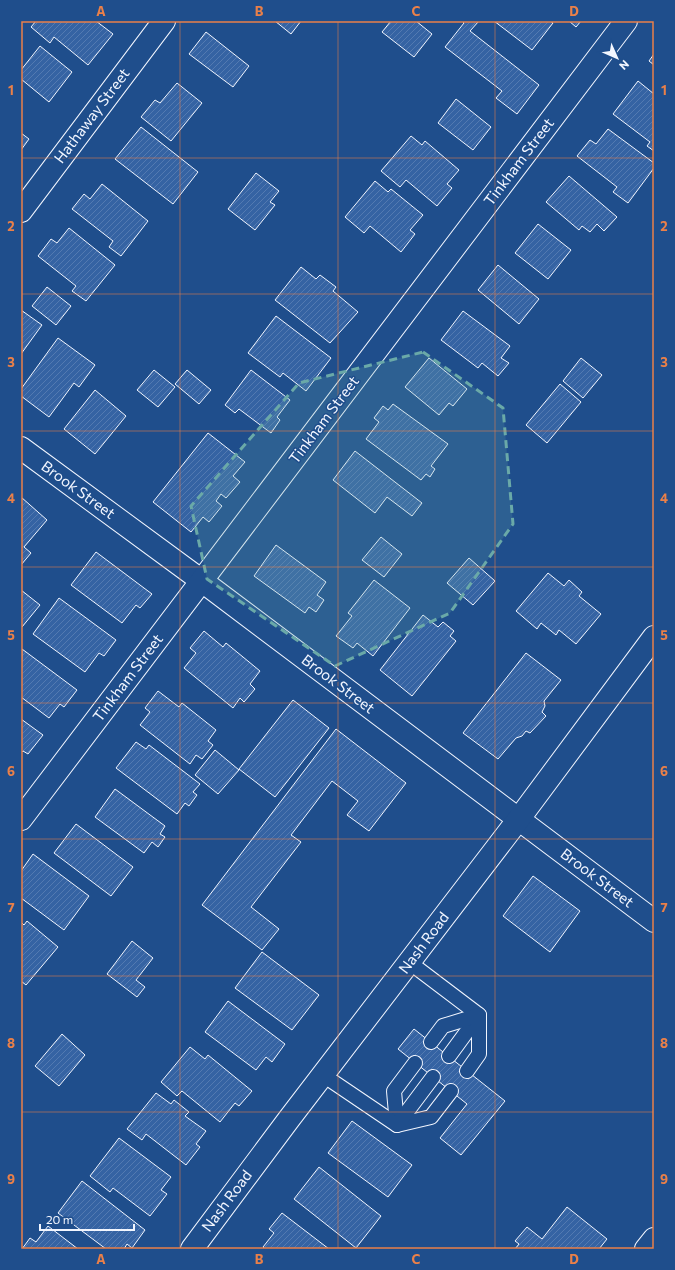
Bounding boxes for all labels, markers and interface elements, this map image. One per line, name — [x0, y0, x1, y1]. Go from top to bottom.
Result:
text: A — [96, 3, 106, 19]
text: B — [255, 3, 264, 19]
text: C — [412, 3, 421, 19]
text: D — [569, 3, 579, 19]
north arrow — [597, 38, 637, 78]
text: N — [617, 58, 632, 73]
street label: Hathaway Street — [50, 64, 133, 166]
text: 1 — [8, 82, 14, 98]
text: 1 — [661, 82, 667, 98]
street label: Tinkham Street — [479, 114, 557, 209]
text: 2 — [7, 218, 15, 234]
text: 2 — [660, 218, 668, 234]
text: 3 — [7, 354, 15, 370]
text: 3 — [660, 354, 668, 370]
street label: Tinkham Street — [284, 372, 362, 467]
street label: Brook Street — [38, 456, 119, 522]
text: 4 — [7, 490, 15, 506]
text: 4 — [660, 490, 668, 506]
text: 5 — [7, 627, 15, 643]
text: 5 — [660, 627, 668, 643]
street label: Tinkham Street — [88, 630, 166, 725]
street label: Brook Street — [299, 650, 379, 716]
text: 6 — [7, 763, 15, 779]
text: 6 — [660, 763, 668, 779]
street label: Brook Street — [558, 844, 638, 910]
text: 7 — [7, 899, 15, 915]
text: 7 — [660, 899, 668, 915]
street label: Nash Road — [394, 908, 452, 977]
text: 8 — [7, 1035, 15, 1051]
text: 8 — [660, 1035, 668, 1051]
street label: Nash Road — [197, 1166, 255, 1235]
text: 9 — [7, 1171, 15, 1187]
text: 9 — [660, 1171, 668, 1187]
scale bar — [40, 1206, 134, 1232]
text: 20 m — [46, 1212, 73, 1226]
text: A — [96, 1251, 106, 1267]
text: B — [255, 1251, 264, 1267]
text: C — [412, 1251, 421, 1267]
text: D — [569, 1251, 579, 1267]

